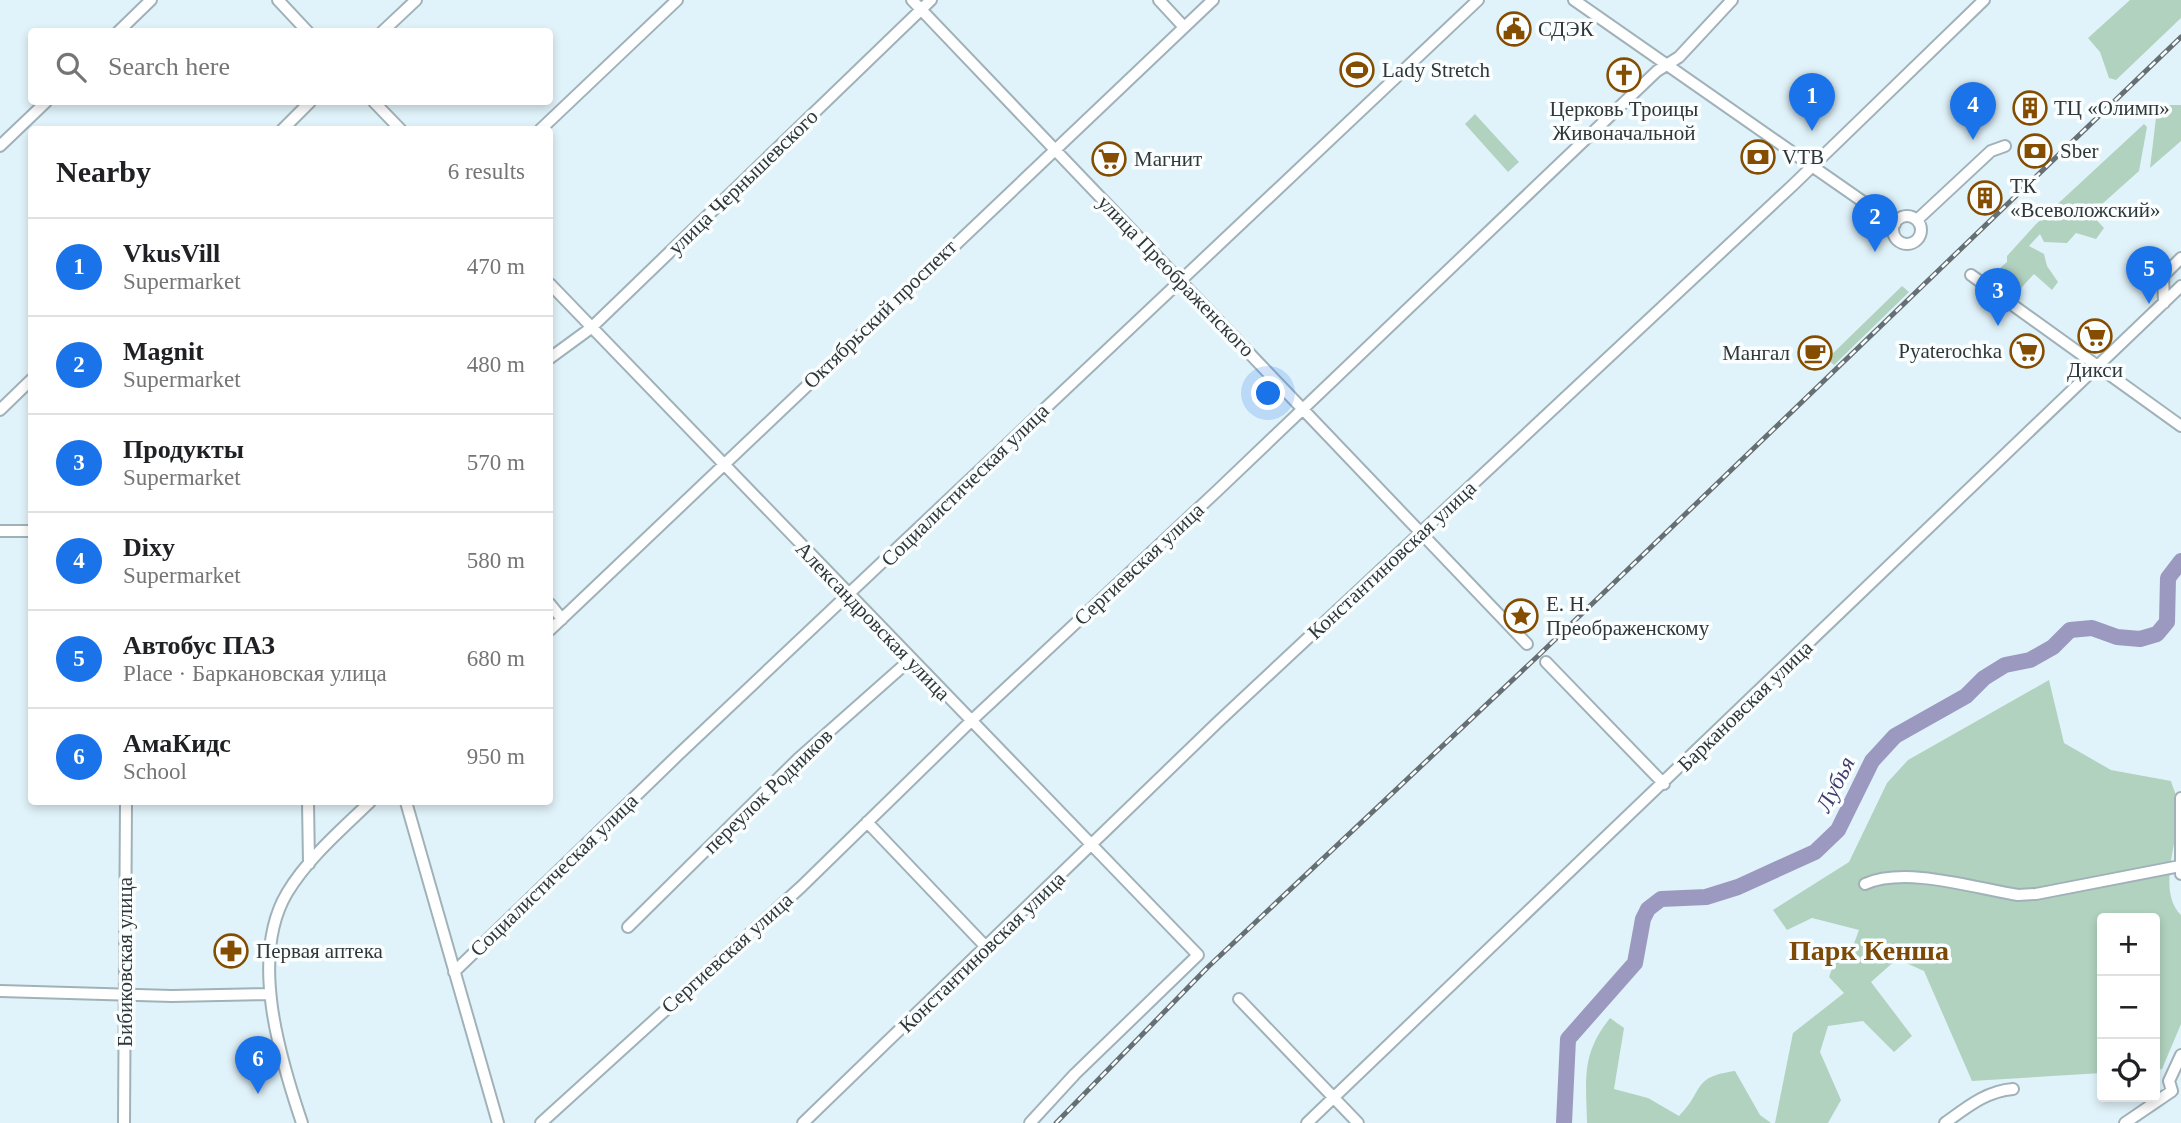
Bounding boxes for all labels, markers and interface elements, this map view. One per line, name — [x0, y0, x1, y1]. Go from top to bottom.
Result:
public building icon: СДЭК — [1495, 10, 1533, 48]
place label: СДЭК — [1538, 17, 1595, 41]
search box — [28, 28, 553, 105]
icon: search — [52, 48, 90, 86]
sports icon: Lady Stretch — [1338, 51, 1376, 89]
text: Search here — [108, 52, 230, 81]
church icon: Церковь Троицы Живоначальной — [1605, 56, 1643, 94]
place label: Lady Stretch — [1382, 58, 1490, 82]
pin: 1 — [1789, 73, 1835, 131]
pin: 4 — [1950, 82, 1996, 140]
building icon: ТЦ «Олимп» — [2011, 89, 2049, 127]
place label: ТЦ «Олимп» — [2054, 96, 2170, 120]
place label: Церковь Троицы Живоначальной — [1550, 97, 1698, 145]
street label: улица Чернышевского — [663, 104, 823, 260]
bank icon: Sber — [2016, 132, 2054, 170]
bank icon: VTB — [1739, 138, 1777, 176]
place label: Sber — [2060, 139, 2099, 163]
supermarket icon: Магнит — [1090, 140, 1128, 178]
place label: VTB — [1782, 145, 1824, 169]
place label: Магнит — [1134, 147, 1202, 171]
text: Nearby — [56, 155, 151, 188]
text: 6 results — [448, 159, 525, 184]
place label: ТК «Всеволожский» — [2010, 174, 2161, 222]
building icon: ТК «Всеволожский» — [1966, 179, 2004, 217]
street label: улица Преображенского — [1093, 190, 1259, 362]
pin: 2 — [1852, 194, 1898, 252]
street label: Октябрьский проспект — [798, 235, 962, 393]
text: VkusVill — [123, 239, 220, 268]
pin: 5 — [2126, 246, 2172, 304]
text: 1 — [73, 254, 85, 279]
text: 470 m — [467, 254, 525, 279]
pin: 3 — [1975, 268, 2021, 326]
text: Supermarket — [123, 269, 241, 294]
supermarket icon: Дикси — [2076, 317, 2114, 355]
supermarket icon: Pyaterochka — [2008, 332, 2046, 370]
cafe icon: Мангал — [1796, 334, 1834, 372]
text: Magnit — [123, 337, 204, 366]
place label: Pyaterochka — [1898, 339, 2003, 363]
place label: Мангал — [1722, 341, 1790, 365]
text: 2 — [73, 352, 85, 377]
text: 480 m — [467, 352, 525, 377]
place label: Дикси — [2067, 358, 2123, 382]
text: Supermarket — [123, 367, 241, 392]
your location — [1251, 376, 1285, 410]
street label: Социалистическая улица — [876, 398, 1054, 571]
text: Продукты — [123, 435, 244, 464]
text: 3 — [73, 450, 85, 475]
text: 570 m — [467, 450, 525, 475]
text: Supermarket — [123, 465, 241, 490]
street label: Константиновская улица — [1303, 475, 1482, 644]
street label: Сергиевская улица — [1069, 497, 1209, 630]
text: Dixy — [123, 533, 175, 562]
street label: Александровская улица — [791, 537, 956, 706]
text: 4 — [73, 548, 85, 573]
text: 580 m — [467, 548, 525, 573]
text: Supermarket — [123, 563, 241, 588]
place label: Е. Н. Преображенскому — [1546, 592, 1710, 640]
place icon: Е. Н. Преображенскому — [1502, 597, 1540, 635]
text: Автобус ПАЗ — [123, 631, 275, 660]
street label: Баркановская улица — [1673, 635, 1818, 776]
text: 5 — [73, 646, 85, 671]
text: 680 m — [467, 646, 525, 671]
text: Place · Баркановская улица — [123, 661, 387, 686]
street label: переулок Родников — [699, 723, 837, 859]
text: АмаКидс — [123, 729, 231, 758]
text: 6 — [73, 744, 85, 769]
text: 950 m — [467, 744, 525, 769]
water label: Лубья — [1811, 752, 1860, 817]
text: School — [123, 759, 187, 784]
street label: Социалистическая улица — [465, 788, 643, 961]
street label: Константиновская улица — [894, 866, 1070, 1037]
street label: Бибиковская улица — [113, 876, 137, 1047]
street label: Сергиевская улица — [656, 887, 798, 1018]
map controls — [2097, 913, 2160, 1102]
button: + — [2097, 913, 2160, 976]
pharmacy icon: Первая аптека — [212, 932, 250, 970]
district label: Парк Кенша — [1789, 935, 1949, 966]
place label: Первая аптека — [256, 939, 384, 963]
button: − — [2097, 976, 2160, 1039]
pin: 6 — [235, 1036, 281, 1094]
button: locate — [2097, 1039, 2160, 1102]

